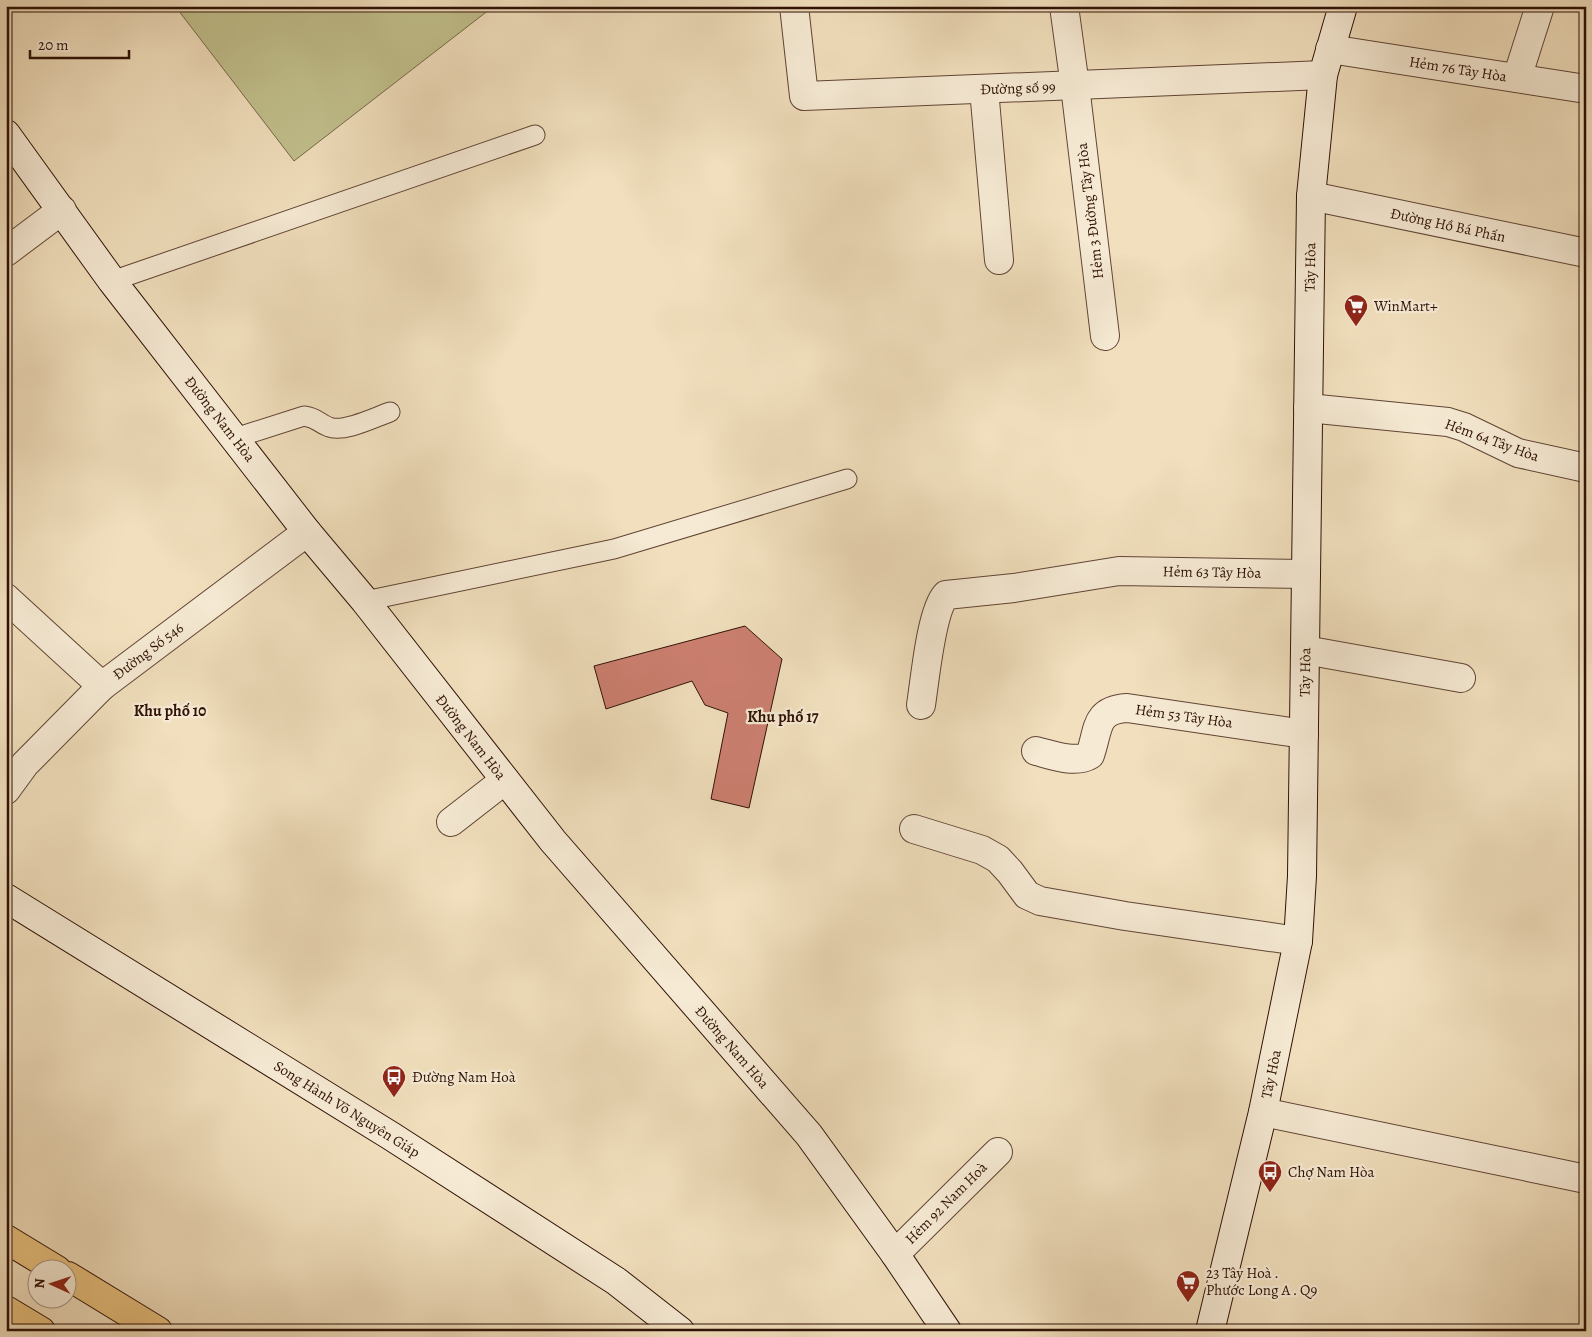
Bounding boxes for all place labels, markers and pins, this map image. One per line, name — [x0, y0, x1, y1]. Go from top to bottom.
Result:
supermarket icon: WinMart+ — [1343, 293, 1369, 327]
place label: WinMart+ — [1373, 296, 1438, 316]
bus stop icon: Đường Nam Hoà — [381, 1064, 407, 1098]
place label: Đường Nam Hoà — [412, 1067, 516, 1087]
bus stop icon: Chợ Nam Hòa — [1257, 1159, 1283, 1193]
place label: Chợ Nam Hòa — [1288, 1162, 1375, 1182]
place label: 23 Tây Hoà . Phước Long A . Q9 — [1206, 1263, 1318, 1300]
supermarket icon: 23 Tây Hoà . Phước Long A . Q9 — [1175, 1269, 1201, 1303]

